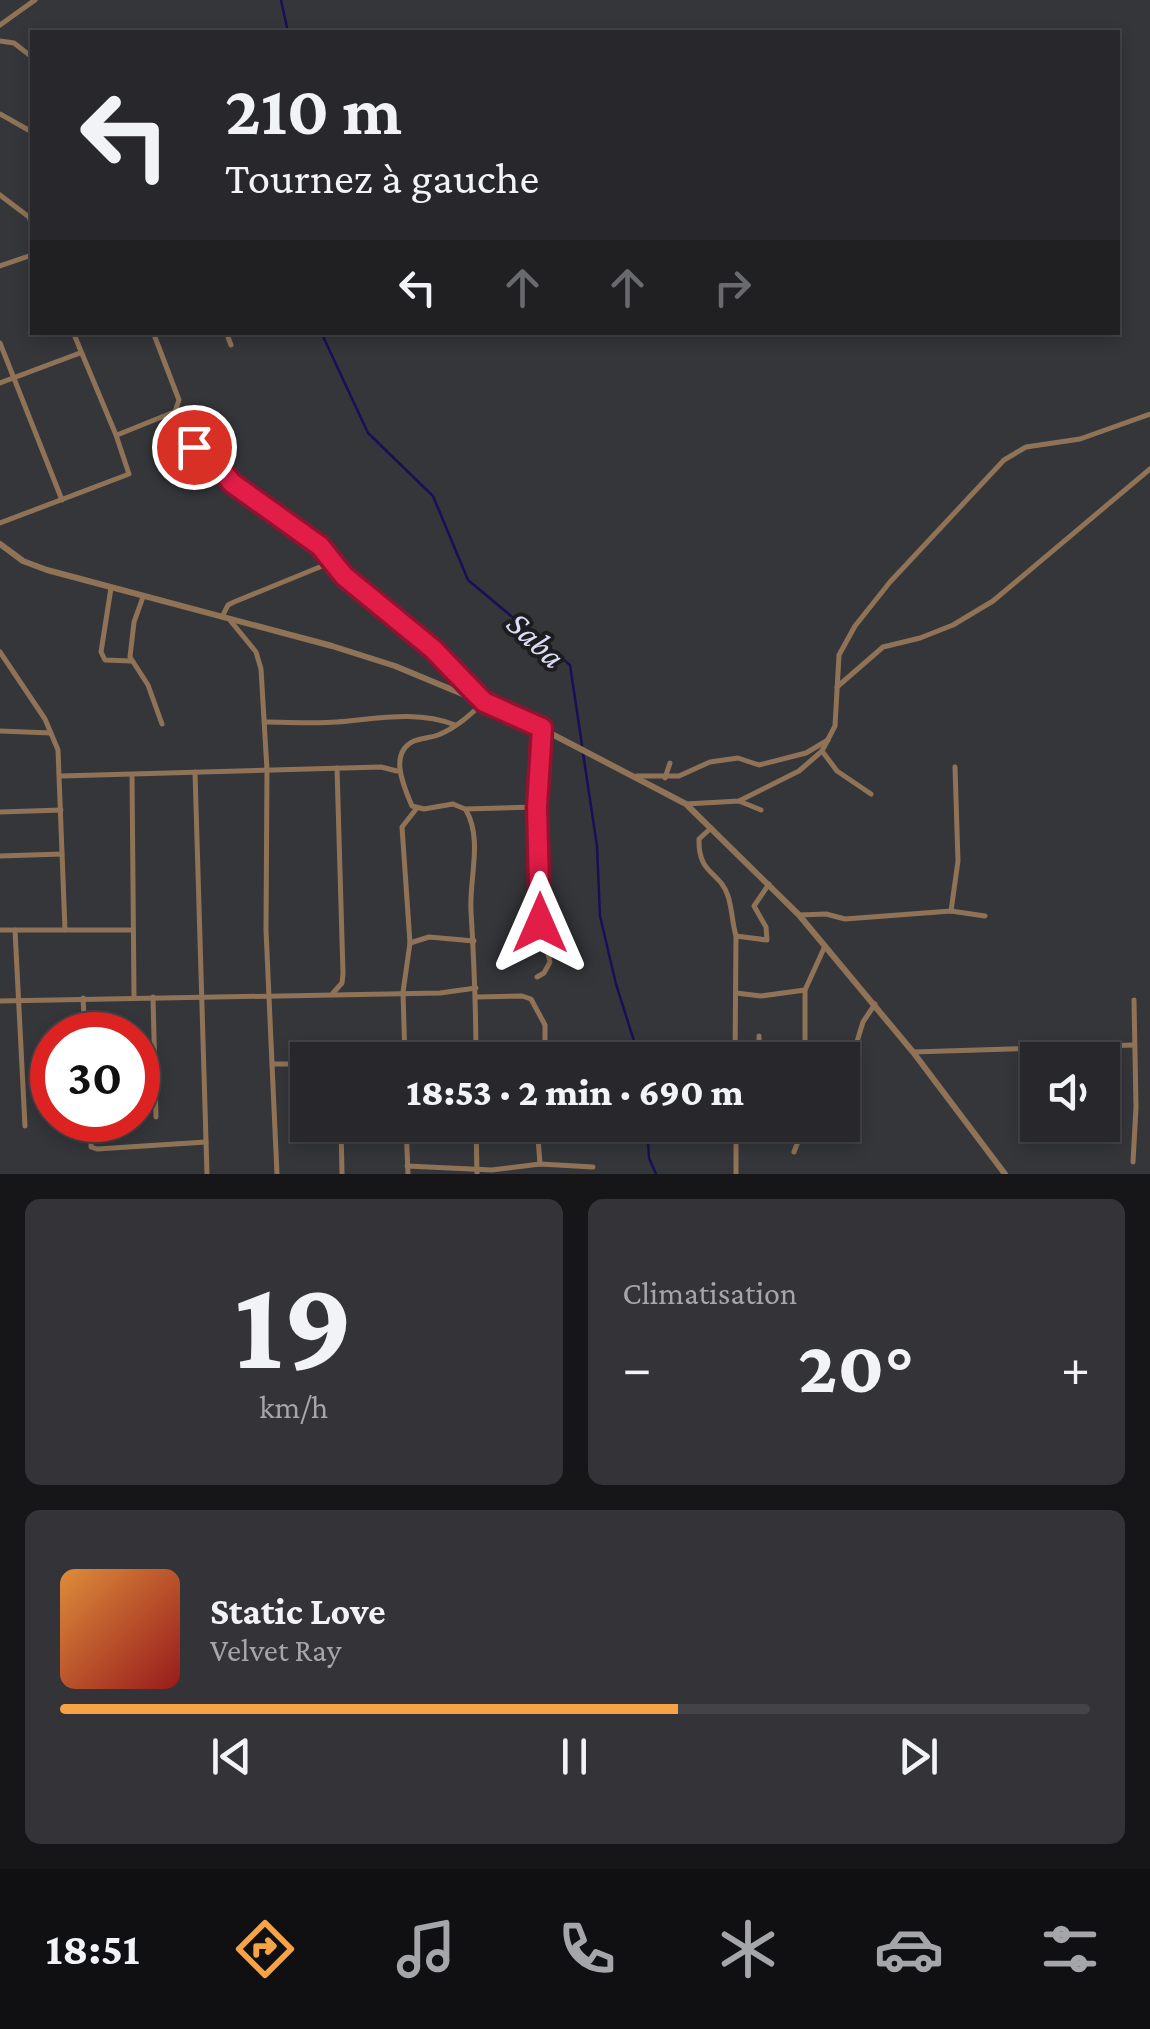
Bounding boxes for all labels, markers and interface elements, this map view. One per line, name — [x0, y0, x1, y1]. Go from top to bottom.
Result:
icon: left — [60, 70, 190, 200]
text: 210 m — [225, 71, 402, 149]
text: Tournez à gauche — [225, 153, 539, 203]
icon: left — [390, 260, 445, 315]
icon: ahead — [495, 260, 550, 315]
icon: ahead — [600, 260, 655, 315]
icon: right — [705, 260, 760, 315]
pin — [152, 405, 237, 490]
icon: arrive — [167, 420, 222, 475]
water label: Saba — [499, 604, 573, 676]
position arrow — [488, 871, 592, 975]
speed limit sign: 30 — [30, 1012, 160, 1142]
map controls — [1020, 1042, 1120, 1142]
button: sound — [1020, 1042, 1120, 1142]
text: 18:53 · 2 min · 690 m — [406, 1071, 744, 1113]
text: 19 — [234, 1251, 354, 1396]
text: Climatisation — [623, 1275, 797, 1311]
text: 20° — [798, 1325, 914, 1408]
text: − — [623, 1337, 652, 1398]
text: + — [1061, 1337, 1090, 1398]
text: km/h — [259, 1389, 328, 1425]
text: Static Love — [210, 1590, 386, 1632]
text: Velvet Ray — [210, 1632, 341, 1668]
icon: previous — [204, 1729, 259, 1784]
icon: pause — [547, 1729, 602, 1784]
icon: next — [891, 1729, 946, 1784]
icon: directions — [230, 1914, 300, 1984]
icon: music — [391, 1914, 461, 1984]
icon: phone — [552, 1914, 622, 1984]
icon: climate — [713, 1914, 783, 1984]
icon: car — [874, 1914, 944, 1984]
icon: filters — [1035, 1914, 1105, 1984]
text: 18:51 — [45, 1924, 140, 1974]

